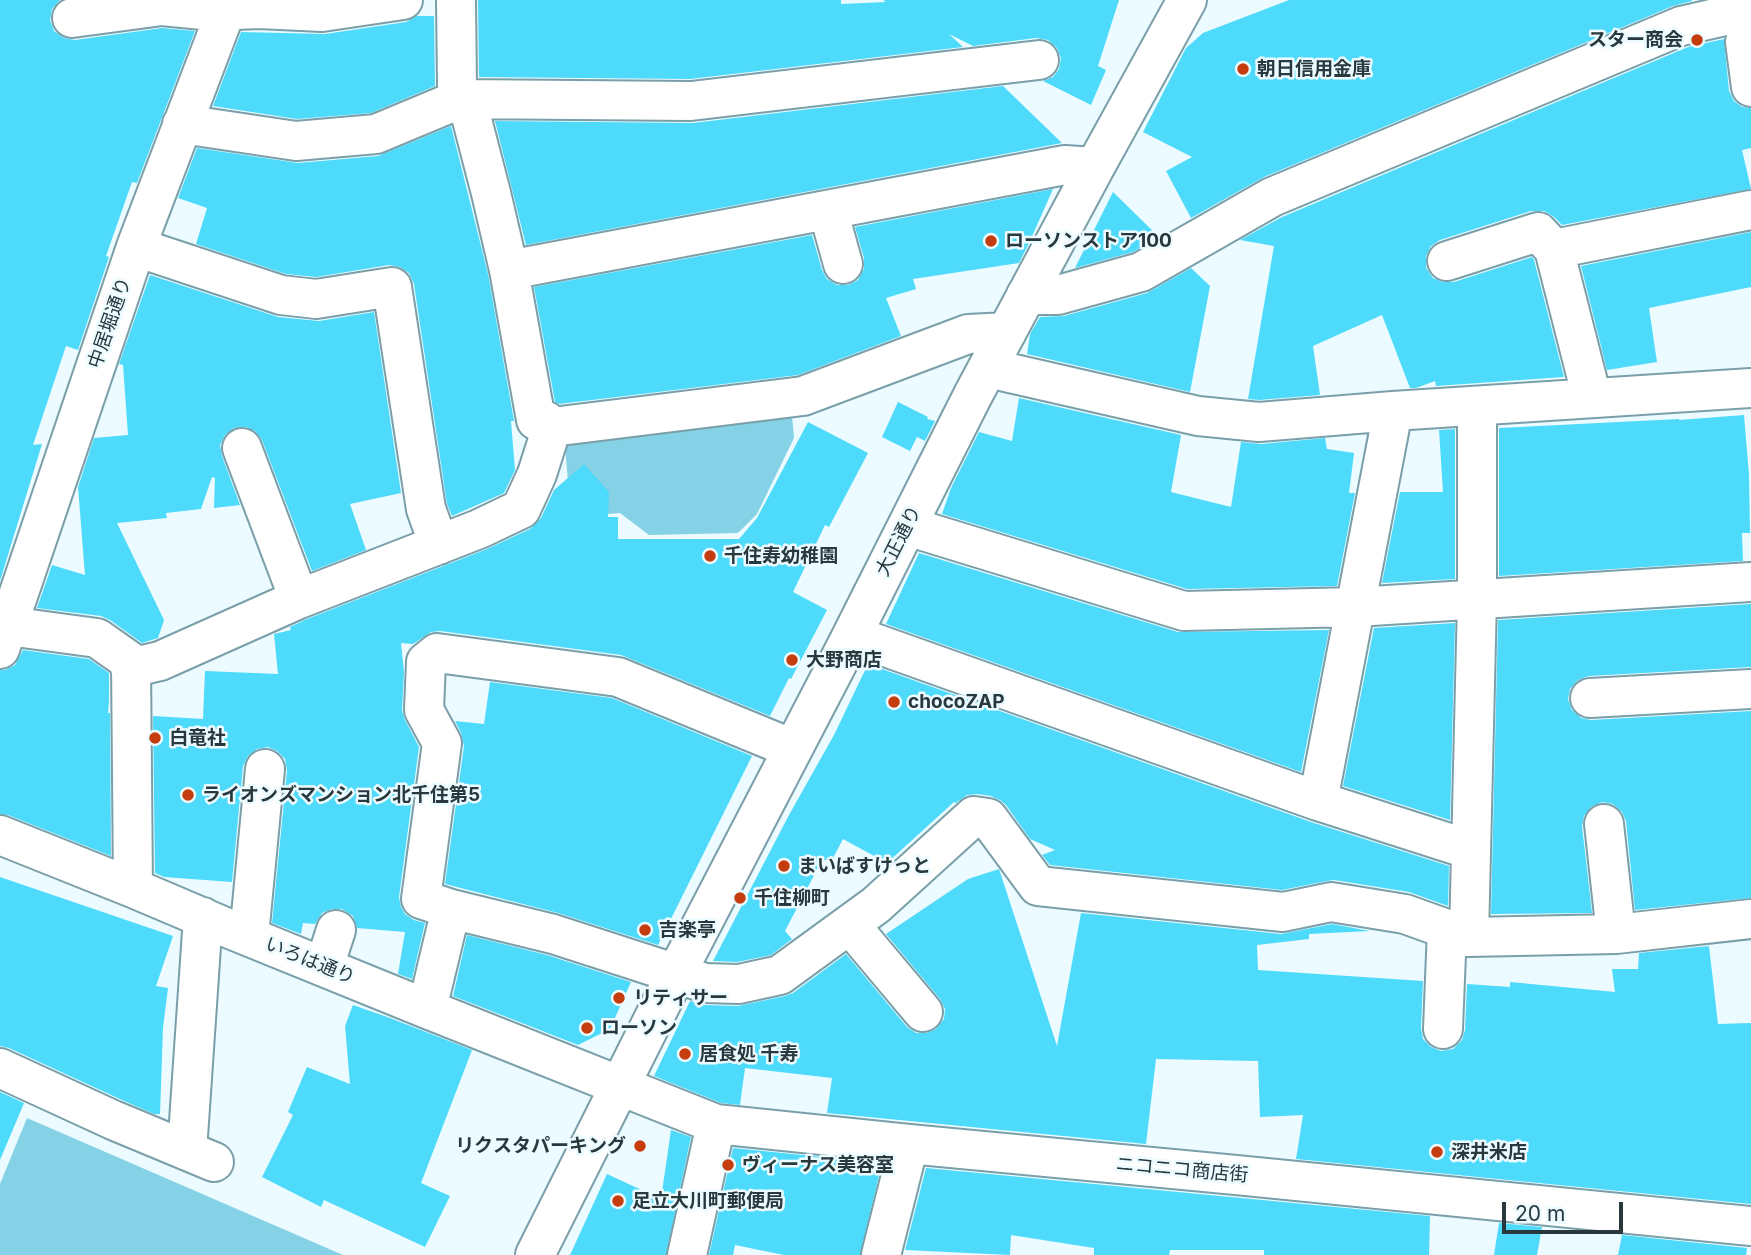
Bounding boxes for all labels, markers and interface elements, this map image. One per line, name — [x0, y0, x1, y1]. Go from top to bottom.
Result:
place label: スター商会 — [1588, 29, 1683, 51]
marker: スター商会 — [1689, 32, 1705, 48]
place label: 朝日信用金庫 — [1257, 58, 1371, 80]
marker: 朝日信用金庫 — [1235, 61, 1251, 77]
place label: ローソンストア100 — [1005, 230, 1172, 252]
marker: ローソンストア100 — [983, 233, 999, 249]
street label: 中居堀通り — [84, 274, 136, 372]
street label: 大正通り — [872, 502, 926, 580]
place label: 千住寿幼稚園 — [724, 545, 838, 567]
marker: 千住寿幼稚園 — [702, 548, 718, 564]
place label: 大野商店 — [806, 649, 882, 671]
marker: 大野商店 — [784, 652, 800, 668]
place label: chocoZAP — [908, 691, 1005, 713]
marker: chocoZAP — [886, 694, 902, 710]
place label: 白竜社 — [169, 727, 226, 749]
marker: 白竜社 — [147, 730, 163, 746]
place label: ライオンズマンション北千住第5 — [202, 784, 480, 806]
marker: ライオンズマンション北千住第5 — [180, 787, 196, 803]
place label: まいばすけっと — [798, 855, 931, 877]
marker: まいばすけっと — [776, 858, 792, 874]
place label: 千住柳町 — [754, 887, 830, 909]
marker: 千住柳町 — [732, 890, 748, 906]
place label: 吉楽亭 — [659, 919, 716, 941]
marker: 吉楽亭 — [637, 922, 653, 938]
street label: いろは通り — [262, 933, 358, 989]
place label: リティサー — [633, 987, 728, 1009]
marker: リティサー — [611, 990, 627, 1006]
place label: ローソン — [601, 1017, 677, 1039]
marker: ローソン — [579, 1020, 595, 1036]
place label: 居食処 千寿 — [699, 1043, 798, 1065]
marker: 居食処 千寿 — [677, 1046, 693, 1062]
place label: リクスタパーキング — [455, 1135, 626, 1157]
marker: リクスタパーキング — [632, 1138, 648, 1154]
place label: 深井米店 — [1451, 1141, 1527, 1163]
marker: 深井米店 — [1429, 1144, 1445, 1160]
street label: ニコニコ商店街 — [1115, 1153, 1249, 1187]
place label: ヴィーナス美容室 — [742, 1154, 894, 1176]
marker: ヴィーナス美容室 — [720, 1157, 736, 1173]
scale bar — [1506, 1188, 1627, 1232]
place label: 足立大川町郵便局 — [632, 1190, 784, 1212]
marker: 足立大川町郵便局 — [610, 1193, 626, 1209]
text: 20 m — [1515, 1201, 1565, 1226]

